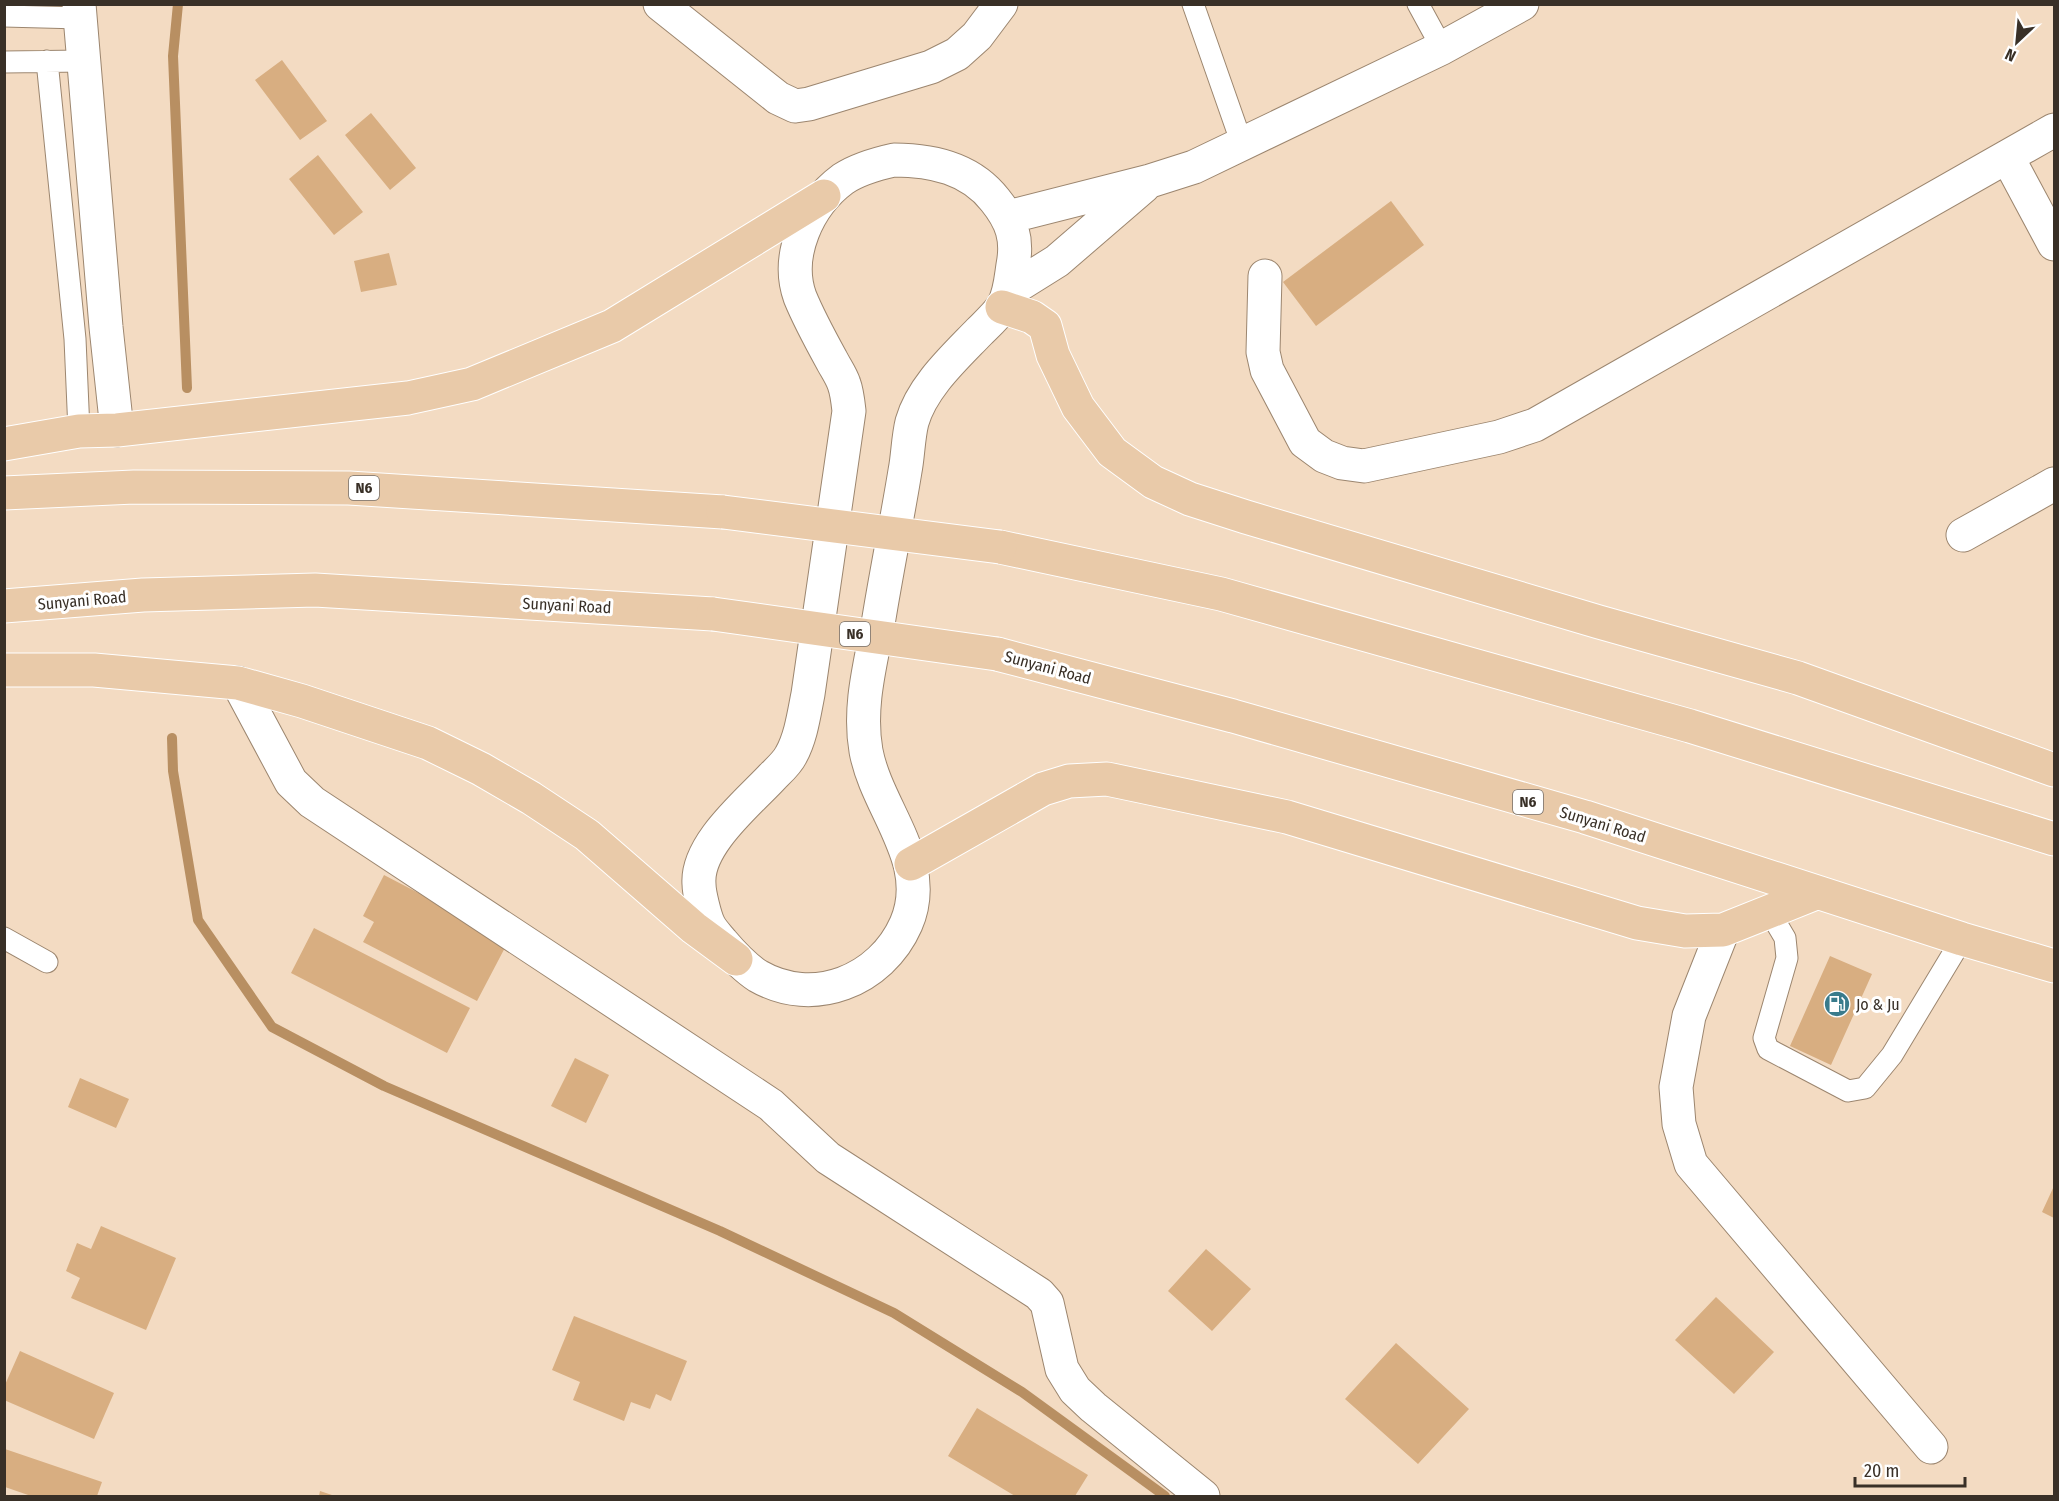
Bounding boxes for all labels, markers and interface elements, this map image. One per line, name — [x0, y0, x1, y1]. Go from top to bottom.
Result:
north arrow — [1987, 12, 2047, 72]
text: N — [2002, 44, 2019, 66]
road number: N6 — [349, 476, 379, 500]
street label: Sunyani Road — [37, 587, 127, 614]
street label: Sunyani Road — [522, 594, 612, 617]
road number: N6 — [840, 622, 870, 646]
street label: Sunyani Road — [1003, 647, 1093, 688]
road number: N6 — [1513, 790, 1543, 814]
street label: Sunyani Road — [1558, 802, 1648, 847]
fuel station icon: Jo & Ju — [1822, 989, 1852, 1019]
place label: Jo & Ju — [1856, 995, 1900, 1014]
scale bar — [1855, 1450, 1964, 1488]
text: 20 m — [1864, 1460, 1899, 1482]

